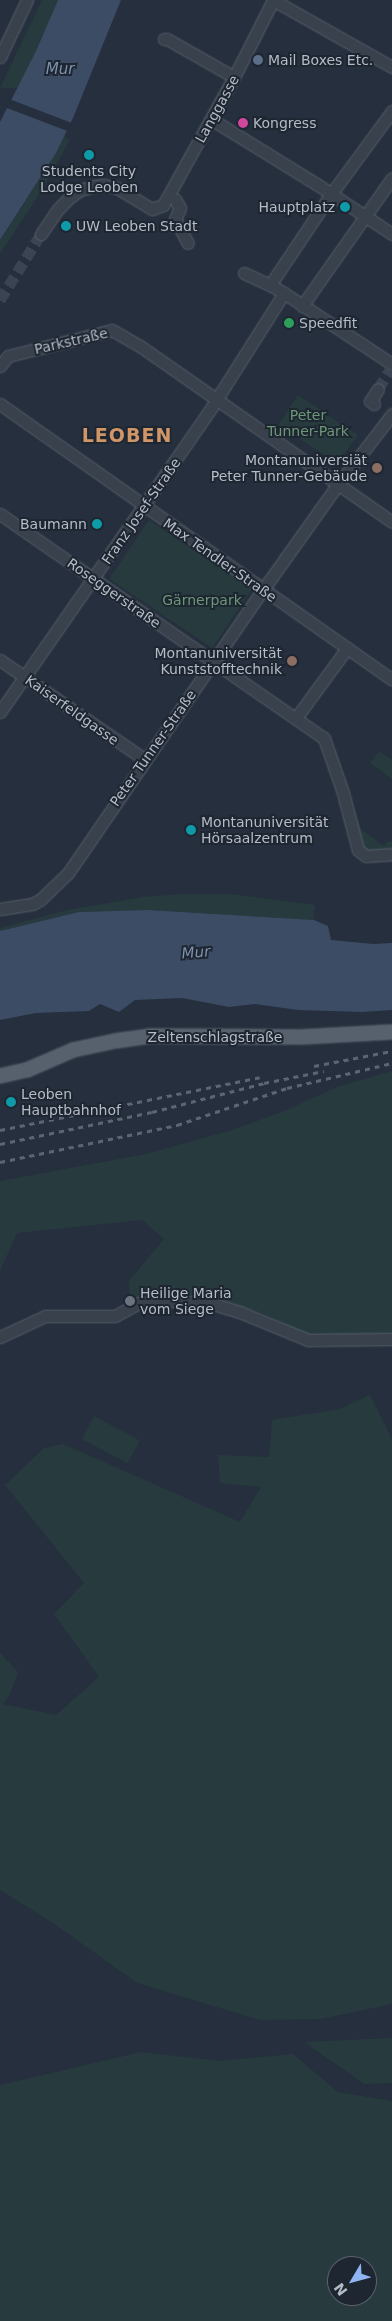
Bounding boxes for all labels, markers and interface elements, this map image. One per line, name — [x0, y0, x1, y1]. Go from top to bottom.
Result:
place label: Mail Boxes Etc. — [268, 52, 373, 68]
marker: Mail Boxes Etc. — [252, 54, 264, 66]
water label: Mur — [46, 61, 74, 79]
street label: Langgasse — [192, 72, 242, 146]
place label: Kongress — [253, 115, 316, 131]
marker: Kongress — [237, 117, 249, 129]
marker: Students City Lodge Leoben — [83, 149, 95, 161]
place label: Students City Lodge Leoben — [40, 163, 138, 196]
place label: Hauptplatz — [258, 199, 335, 215]
marker: Hauptplatz — [339, 201, 351, 213]
place label: UW Leoben Stadt — [76, 218, 197, 234]
marker: UW Leoben Stadt — [60, 220, 72, 232]
place label: Speedfit — [299, 315, 357, 331]
marker: Speedfit — [283, 317, 295, 329]
street label: Parkstraße — [33, 324, 109, 358]
park label: Peter Tunner-Park — [267, 407, 349, 440]
district label: LEOBEN — [81, 425, 173, 447]
place label: Montanuniversiät Peter Tunner-Gebäude — [211, 452, 367, 484]
street label: Franz Josef-Straße — [98, 455, 184, 567]
marker: Montanuniversiät Peter Tunner-Gebäude — [371, 462, 383, 474]
street label: Max Tendler-Straße — [160, 515, 280, 605]
place label: Baumann — [20, 516, 87, 532]
marker: Baumann — [91, 518, 103, 530]
street label: Roseggerstraße — [64, 554, 164, 632]
park label: Gärnerpark — [162, 592, 242, 608]
place label: Montanuniversität Kunststofftechnik — [155, 645, 282, 678]
marker: Montanuniversität Kunststofftechnik — [286, 655, 298, 667]
street label: Kaiserfeldgasse — [22, 672, 122, 748]
street label: Peter Tunner-Straße — [106, 686, 200, 810]
place label: Montanuniversität Hörsaalzentrum — [201, 814, 328, 846]
marker: Montanuniversität Hörsaalzentrum — [185, 824, 197, 836]
water label: Mur — [181, 943, 211, 963]
street label: Zeltenschlagstraße — [148, 1029, 282, 1045]
place label: Leoben Hauptbahnhof — [21, 1086, 121, 1118]
marker: Leoben Hauptbahnhof — [5, 1096, 17, 1108]
place label: Heilige Maria vom Siege — [140, 1285, 232, 1318]
marker: Heilige Maria vom Siege — [124, 1295, 136, 1307]
north arrow — [327, 2256, 377, 2306]
text: N — [331, 2280, 351, 2299]

